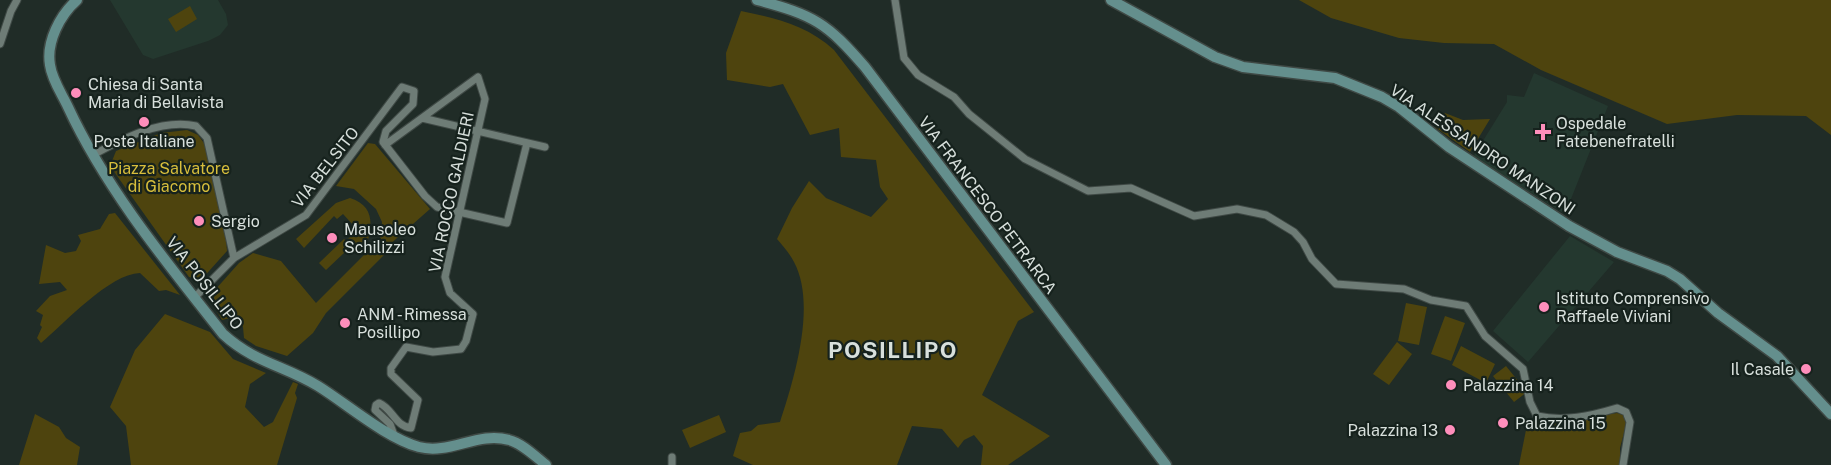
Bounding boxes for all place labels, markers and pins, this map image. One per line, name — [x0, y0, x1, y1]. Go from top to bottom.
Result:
place label: Chiesa di Santa Maria di Bellavista — [88, 75, 224, 112]
marker: Chiesa di Santa Maria di Bellavista — [69, 86, 83, 100]
place label: Ospedale Fatebenefratelli — [1556, 114, 1675, 151]
marker: Poste Italiane — [137, 115, 151, 129]
marker: Ospedale Fatebenefratelli — [1534, 123, 1552, 141]
place label: Poste Italiane — [93, 132, 195, 151]
place label: Sergio — [211, 212, 260, 231]
marker: Sergio — [192, 214, 206, 228]
place label: Mausoleo Schilizzi — [344, 220, 416, 257]
marker: Mausoleo Schilizzi — [325, 231, 339, 245]
place label: Istituto Comprensivo Raffaele Viviani — [1556, 289, 1710, 326]
marker: Istituto Comprensivo Raffaele Viviani — [1537, 300, 1551, 314]
place label: ANM - Rimessa Posillipo — [357, 305, 467, 342]
marker: ANM - Rimessa Posillipo — [338, 316, 352, 330]
place label: Il Casale — [1731, 360, 1794, 379]
marker: Il Casale — [1799, 362, 1813, 376]
place label: Palazzina 14 — [1463, 376, 1554, 395]
marker: Palazzina 14 — [1444, 378, 1458, 392]
place label: Palazzina 15 — [1515, 414, 1606, 433]
marker: Palazzina 15 — [1496, 416, 1510, 430]
place label: Palazzina 13 — [1347, 421, 1438, 440]
marker: Palazzina 13 — [1443, 423, 1457, 437]

